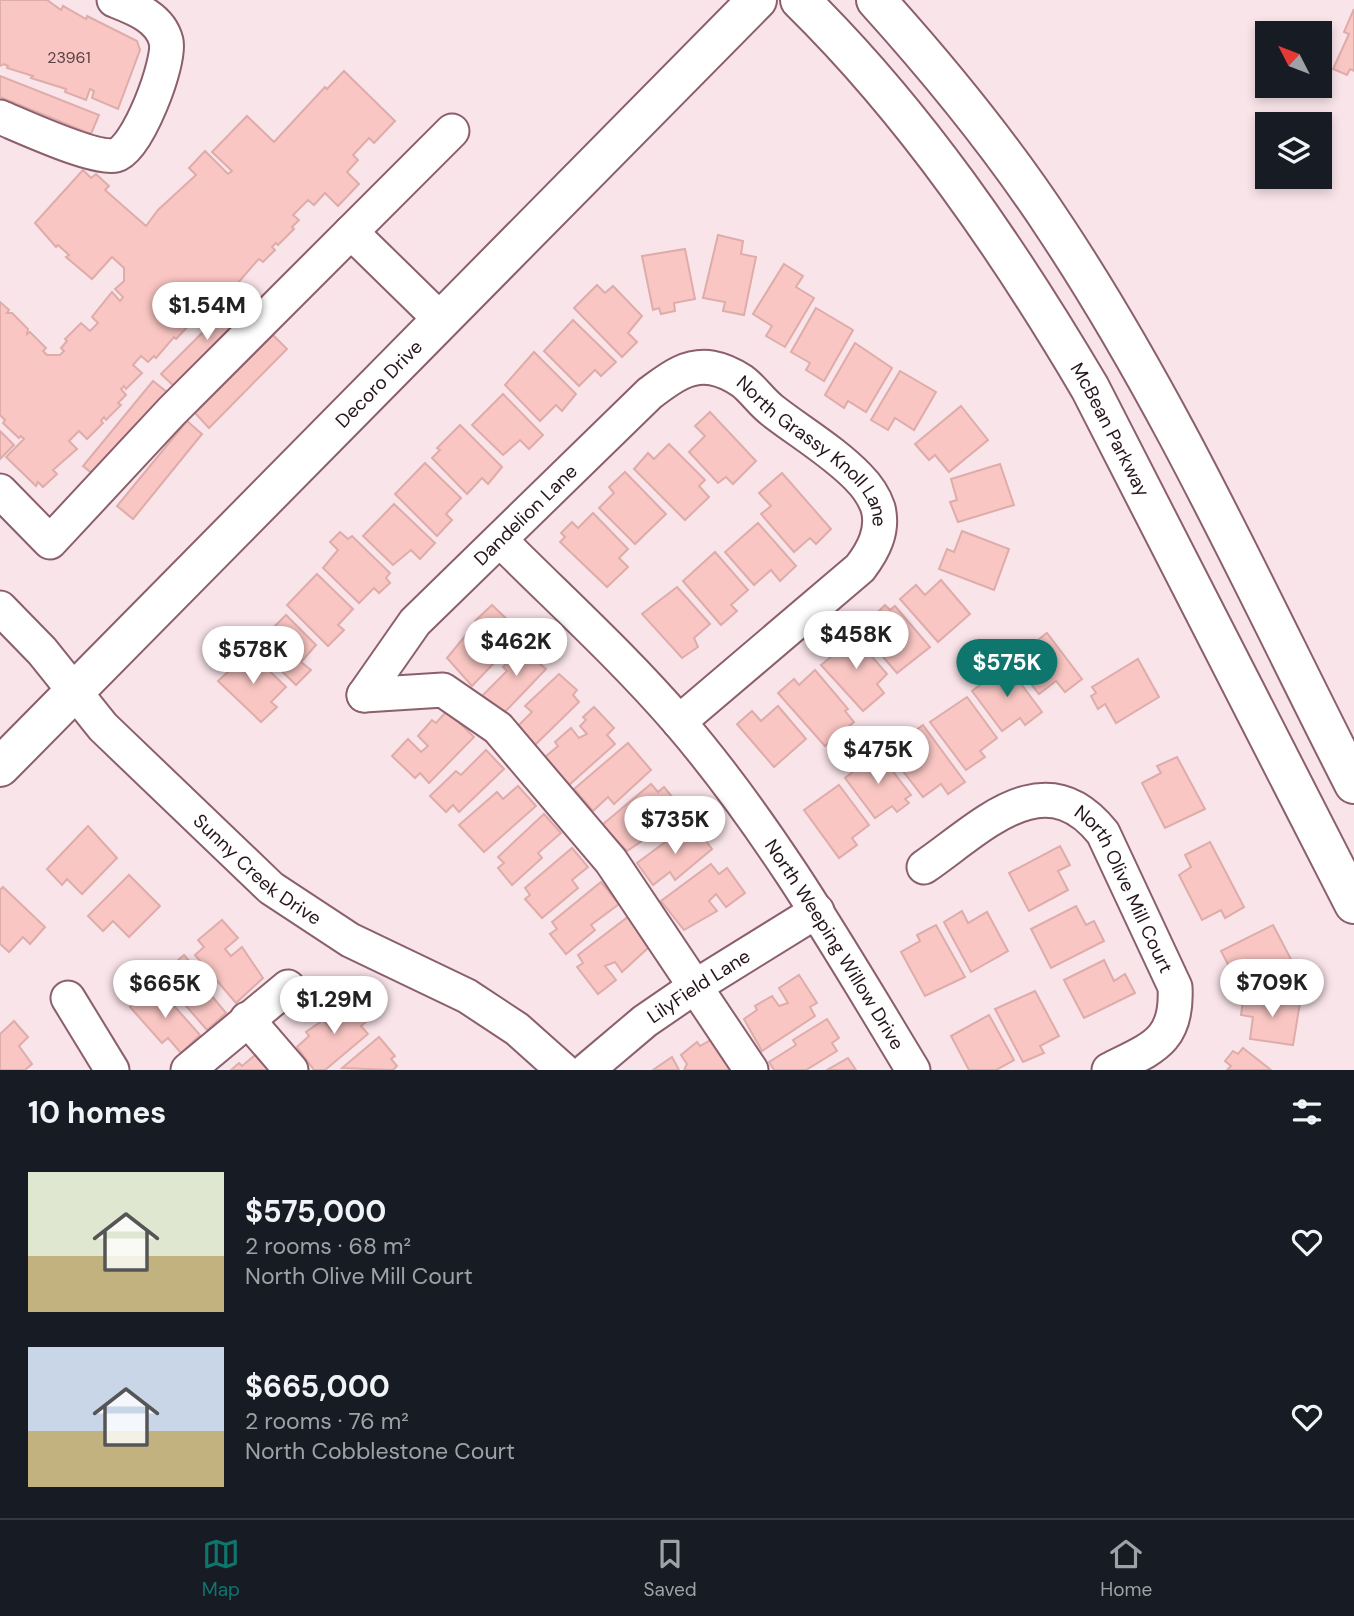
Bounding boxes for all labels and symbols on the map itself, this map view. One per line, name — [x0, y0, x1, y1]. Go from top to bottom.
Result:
north arrow — [1255, 21, 1332, 98]
house number: 23961 — [47, 47, 91, 68]
pin: $1.54M — [150, 282, 264, 342]
street label: Decoro Drive — [330, 334, 428, 433]
street label: McBean Parkway — [1065, 358, 1156, 501]
street label: North Grassy Knoll Lane — [732, 369, 892, 527]
street label: Dandelion Lane — [468, 458, 582, 571]
pin: $458K — [807, 612, 905, 671]
pin: $462K — [467, 618, 565, 678]
pin: $578K — [204, 626, 302, 686]
pin: $575K — [958, 640, 1056, 699]
pin: $475K — [829, 726, 927, 786]
pin: $735K — [626, 796, 724, 856]
street label: North Olive Mill Court — [1070, 799, 1179, 977]
street label: Sunny Creek Drive — [188, 808, 326, 930]
street label: North Weeping Willow Drive — [759, 834, 910, 1054]
street label: LilyField Lane — [642, 943, 755, 1029]
pin: $665K — [116, 960, 214, 1020]
pin: $709K — [1223, 960, 1321, 1019]
pin: $1.29M — [277, 976, 391, 1036]

